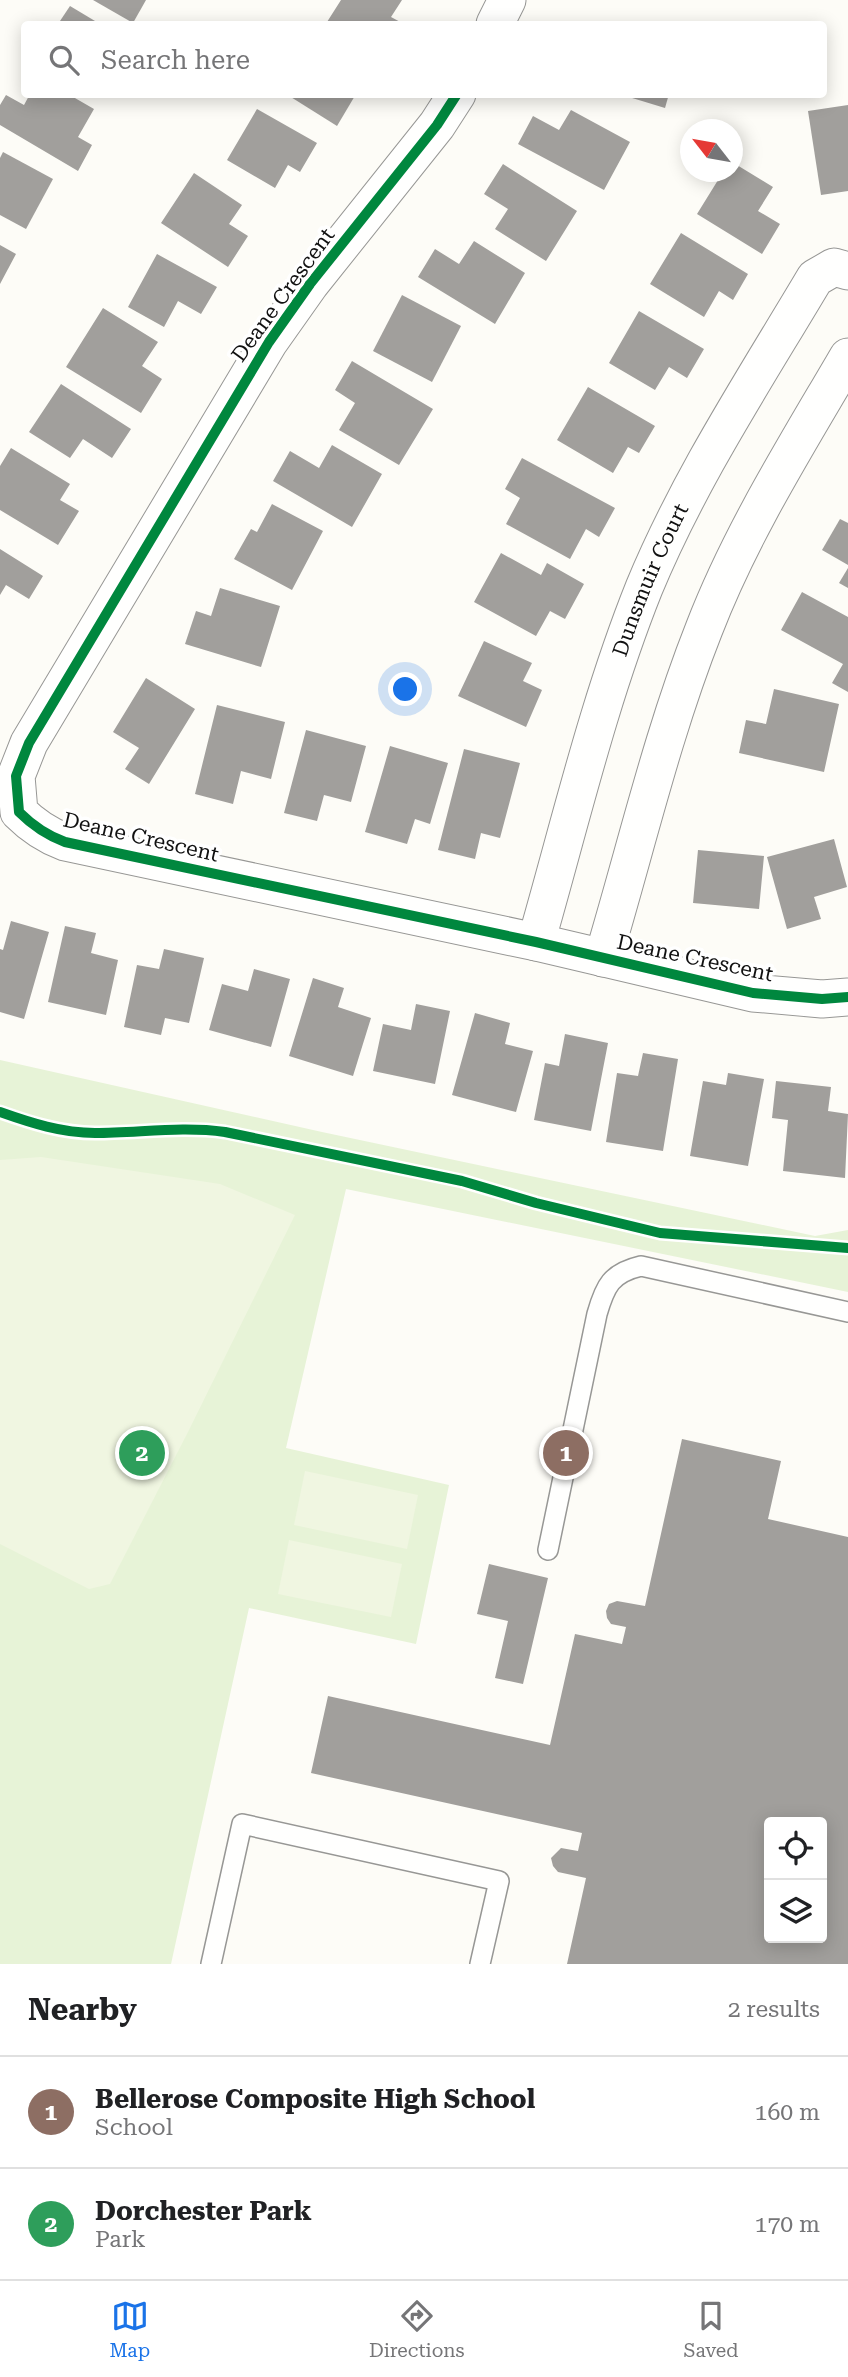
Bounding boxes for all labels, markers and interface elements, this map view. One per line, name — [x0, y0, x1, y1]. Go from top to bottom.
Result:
search box — [21, 21, 827, 98]
icon: search — [45, 41, 83, 79]
text: Search here — [101, 45, 250, 75]
north arrow — [680, 119, 743, 182]
street label: Deane Crescent — [227, 223, 340, 366]
street label: Dunsmuir Court — [608, 499, 693, 660]
your location — [388, 672, 422, 706]
street label: Deane Crescent — [61, 807, 221, 867]
street label: Deane Crescent — [615, 930, 775, 986]
pin: 2 — [119, 1427, 165, 1479]
pin: 1 — [543, 1427, 589, 1479]
map controls — [764, 1817, 827, 1943]
button: locate — [764, 1817, 827, 1880]
button: layers — [764, 1880, 827, 1943]
text: Nearby — [28, 1992, 137, 2027]
text: 2 results — [728, 1996, 820, 2023]
text: Bellerose Composite High School — [95, 2084, 535, 2114]
text: 1 — [45, 2099, 57, 2126]
text: 160 m — [755, 2099, 820, 2126]
text: School — [95, 2114, 173, 2141]
text: Dorchester Park — [95, 2196, 312, 2226]
text: 2 — [45, 2211, 57, 2238]
text: 170 m — [755, 2211, 820, 2238]
text: Park — [95, 2226, 146, 2253]
tab: Map — [109, 2297, 150, 2362]
tab: Directions — [369, 2297, 465, 2362]
tab: Saved — [683, 2297, 739, 2362]

